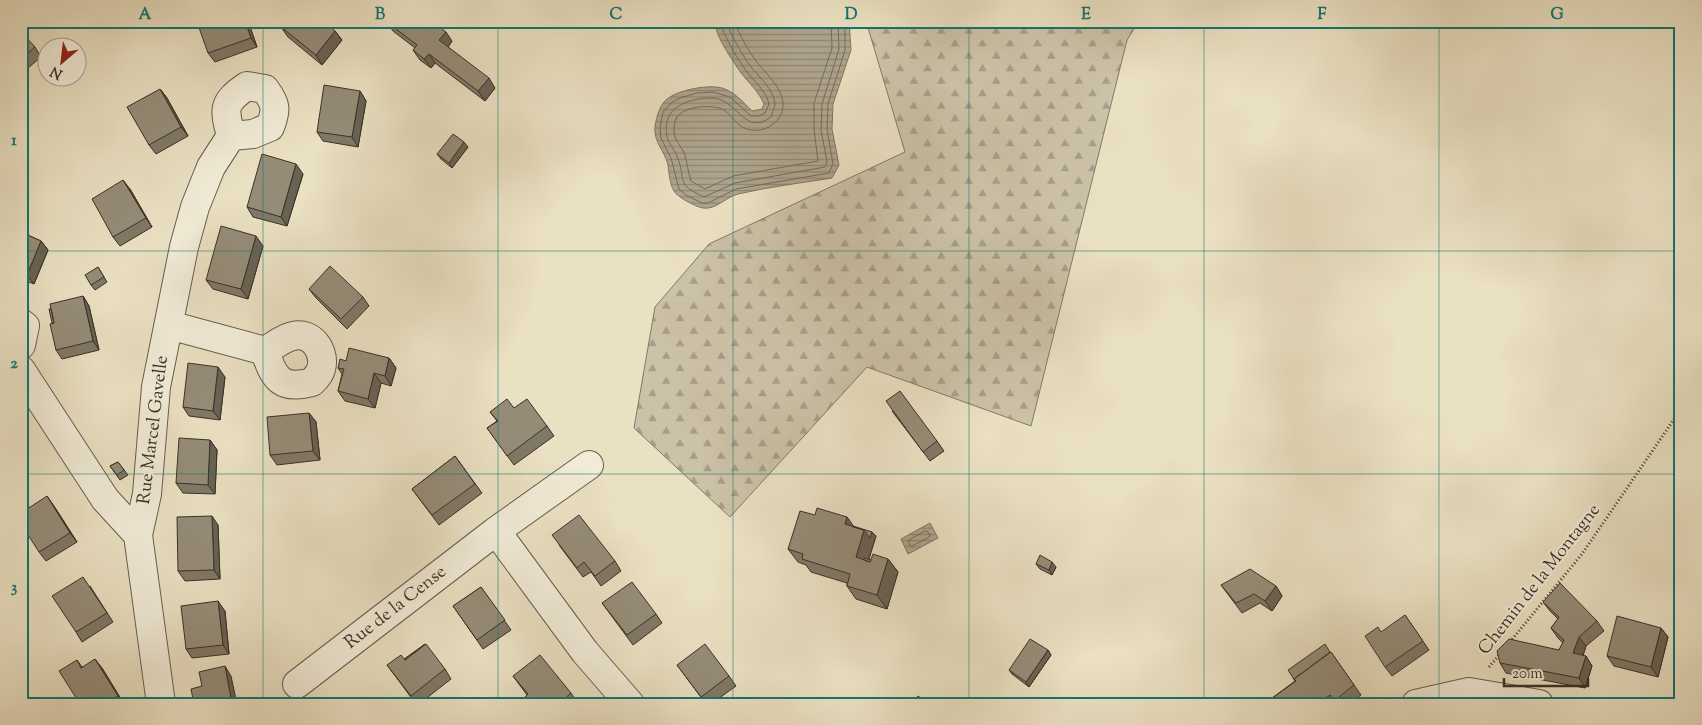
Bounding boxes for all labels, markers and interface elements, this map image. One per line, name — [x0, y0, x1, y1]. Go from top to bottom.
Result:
text: A — [139, 4, 152, 27]
text: B — [375, 4, 385, 27]
text: C — [610, 4, 623, 27]
text: D — [845, 4, 858, 27]
text: E — [1081, 4, 1091, 27]
text: F — [1318, 4, 1327, 27]
text: G — [1550, 4, 1564, 27]
north arrow — [38, 38, 88, 88]
text: N — [47, 60, 66, 83]
text: 1 — [11, 130, 17, 153]
text: 2 — [10, 353, 18, 376]
street label: Rue Marcel Gavelle — [132, 354, 176, 506]
street label: Chemin de la Montagne — [1473, 499, 1607, 661]
street label: Rue de la Cense — [340, 560, 452, 656]
text: 3 — [11, 577, 18, 600]
scale bar — [1504, 655, 1588, 687]
text: 20 m — [1512, 664, 1543, 685]

